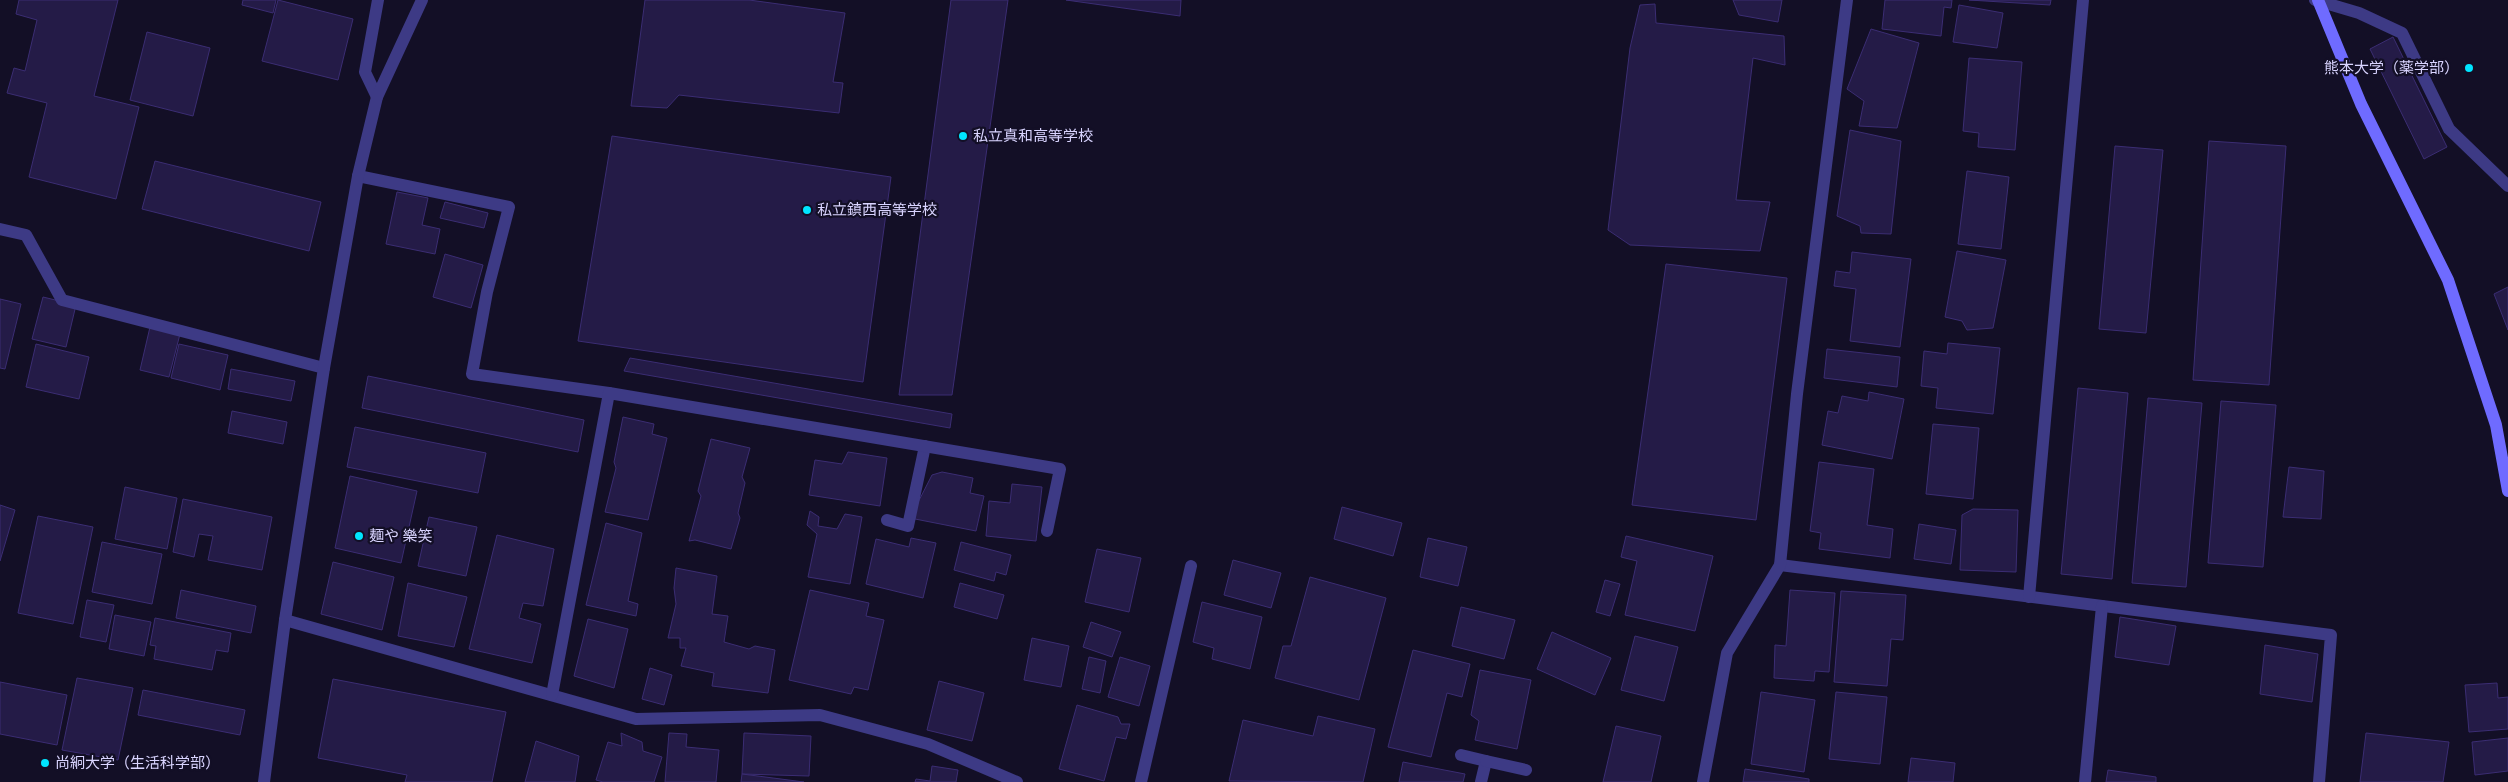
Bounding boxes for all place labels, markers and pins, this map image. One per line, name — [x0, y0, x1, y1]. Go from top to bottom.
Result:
place label: 熊本大学（薬学部） — [2324, 59, 2459, 77]
marker: 熊本大学（薬学部） — [2463, 62, 2475, 74]
place label: 私立真和高等学校 — [973, 127, 1093, 145]
marker: 私立真和高等学校 — [957, 130, 969, 142]
place label: 私立鎮西高等学校 — [817, 201, 937, 219]
marker: 私立鎮西高等学校 — [801, 204, 813, 216]
place label: 麺や 樂笑 — [369, 527, 433, 545]
marker: 麺や 樂笑 — [353, 530, 365, 542]
place label: 尚絅大学（生活科学部） — [55, 754, 220, 772]
marker: 尚絅大学（生活科学部） — [39, 757, 51, 769]

